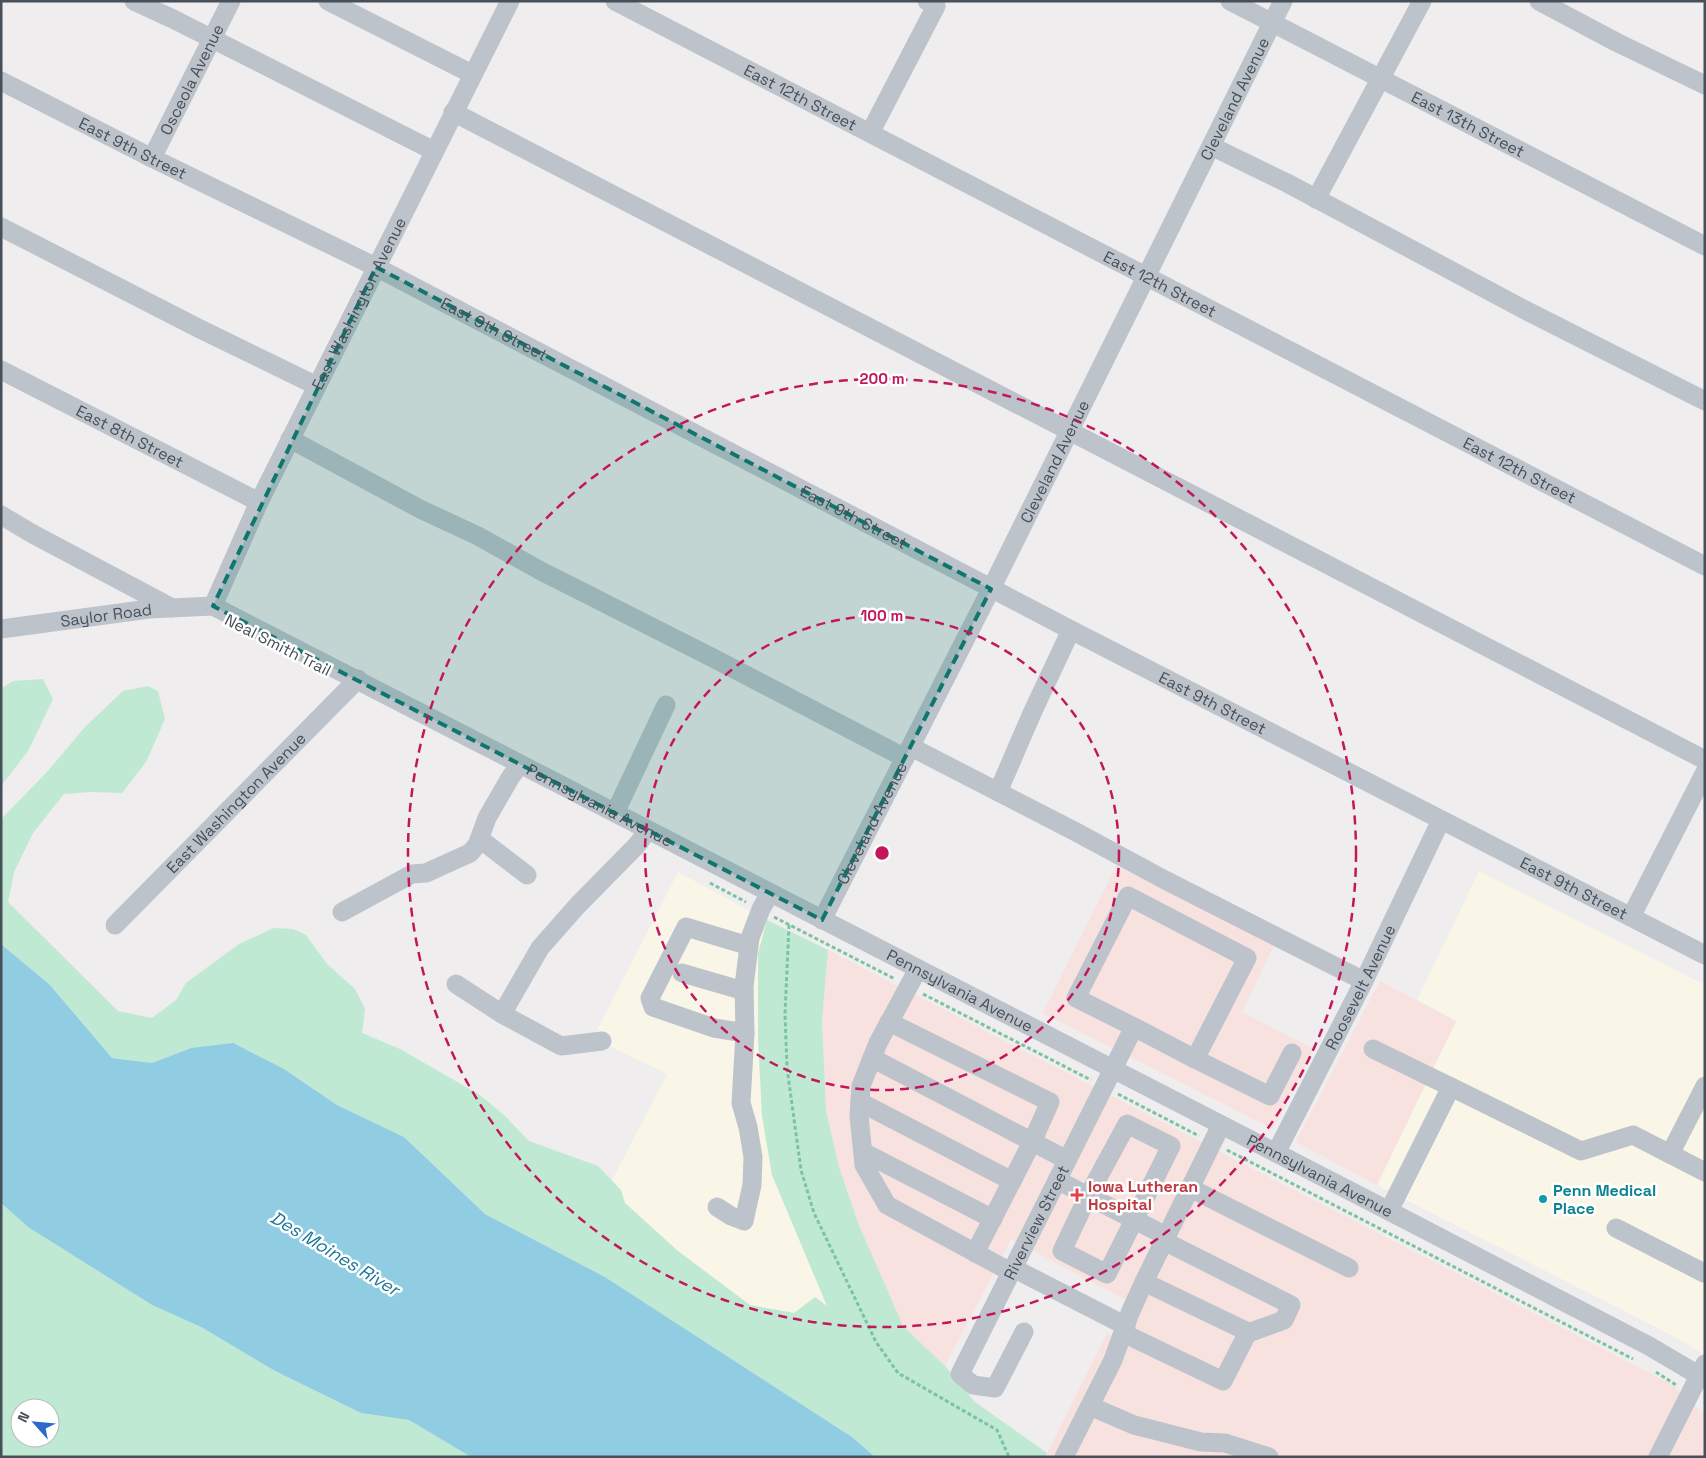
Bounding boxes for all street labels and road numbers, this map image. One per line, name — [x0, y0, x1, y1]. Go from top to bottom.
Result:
street label: Osceola Avenue — [155, 20, 228, 138]
street label: Cleveland Avenue — [1195, 34, 1274, 164]
street label: East 12th Street — [740, 59, 861, 135]
street label: East 13th Street — [1408, 86, 1528, 162]
street label: East 9th Street — [76, 112, 190, 184]
street label: East Washington Avenue — [307, 213, 411, 393]
street label: East 12th Street — [1100, 246, 1220, 322]
street label: East 9th Street — [437, 292, 551, 365]
street label: Cleveland Avenue — [1015, 396, 1094, 527]
street label: East 8th Street — [73, 400, 187, 472]
street label: East 12th Street — [1460, 432, 1580, 508]
street label: East 9th Street — [797, 480, 911, 553]
street label: Saylor Road — [59, 598, 153, 631]
street label: Neal Smith Trail — [221, 609, 335, 681]
street label: East 9th Street — [1155, 666, 1270, 739]
street label: East Washington Avenue — [162, 728, 310, 878]
street label: Cleveland Avenue — [832, 758, 912, 888]
street label: Pennsylvania Avenue — [523, 759, 676, 851]
street label: East 9th Street — [1517, 852, 1631, 924]
street label: Roosevelt Avenue — [1320, 921, 1400, 1053]
street label: Pennsylvania Avenue — [883, 944, 1037, 1037]
street label: Pennsylvania Avenue — [1243, 1129, 1397, 1222]
street label: Riverview Street — [999, 1161, 1074, 1283]

